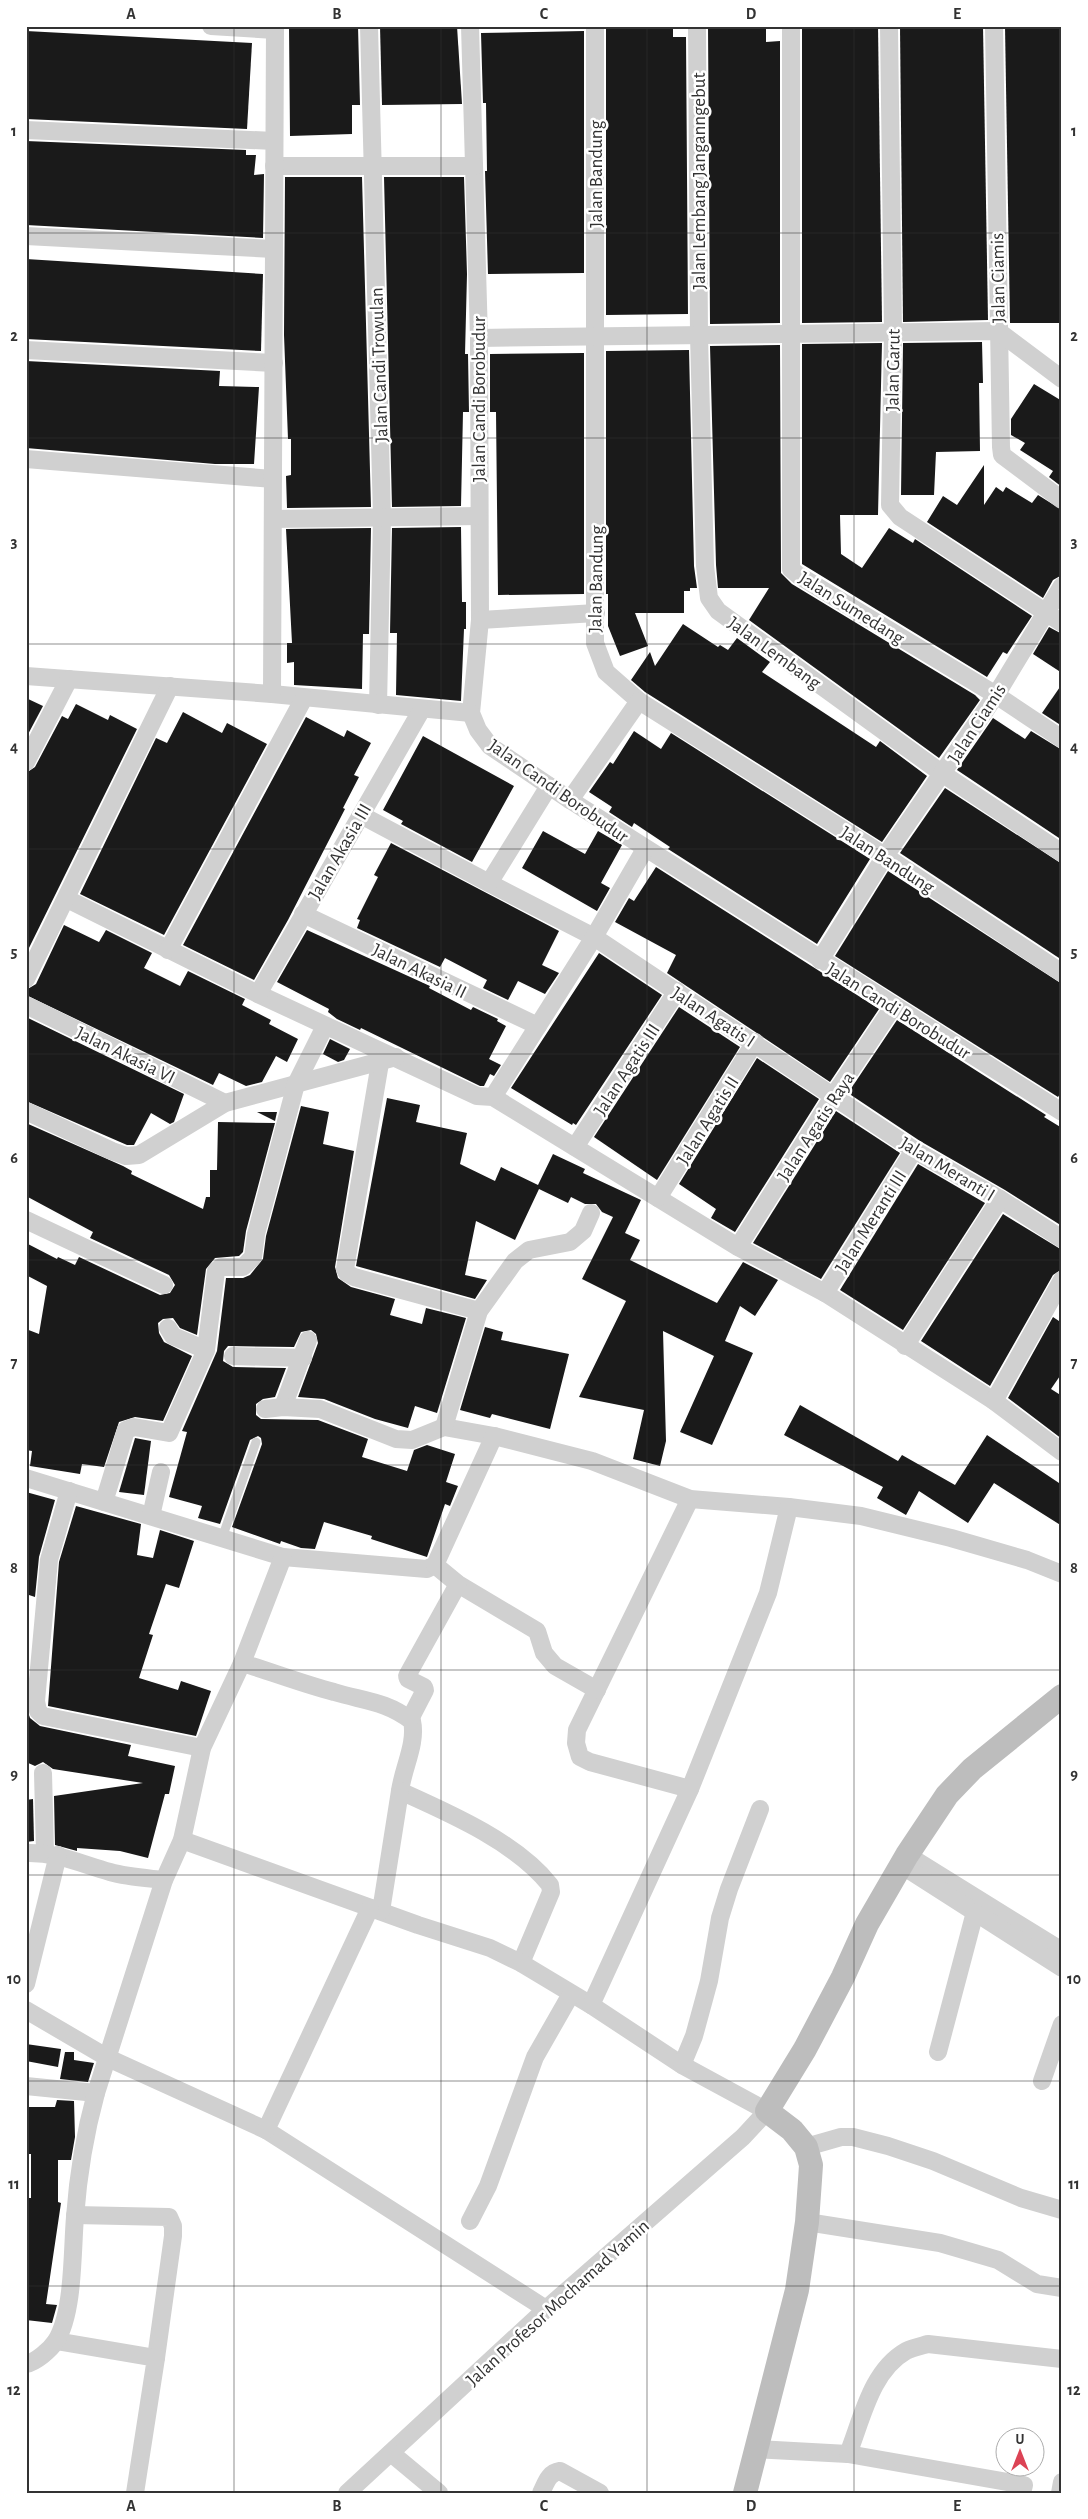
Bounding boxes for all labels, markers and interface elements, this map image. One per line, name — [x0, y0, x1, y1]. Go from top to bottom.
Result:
text: A — [126, 6, 136, 22]
text: B — [332, 6, 342, 22]
text: C — [540, 6, 549, 22]
text: D — [746, 6, 757, 22]
text: E — [953, 6, 961, 22]
street label: Jalan Lembang Janganngebut — [690, 72, 709, 290]
street label: Jalan Bandung — [587, 120, 606, 228]
text: 1 — [11, 123, 17, 139]
text: 1 — [1071, 123, 1077, 139]
street label: Jalan Ciamis — [988, 233, 1009, 323]
street label: Jalan Candi Trowulan — [367, 287, 392, 443]
street label: Jalan Candi Borobudur — [470, 316, 489, 482]
text: 2 — [10, 328, 18, 344]
text: 2 — [1070, 328, 1078, 344]
street label: Jalan Garut — [883, 329, 904, 411]
street label: Jalan Bandung — [586, 524, 607, 633]
text: 3 — [11, 534, 18, 550]
text: 3 — [1071, 534, 1078, 550]
street label: Jalan Sumedang — [795, 568, 908, 649]
street label: Jalan Lembang — [724, 613, 825, 694]
street label: Jalan Ciamis — [945, 681, 1010, 767]
street label: Jalan Candi Borobudur — [485, 736, 632, 847]
text: 4 — [10, 739, 18, 755]
text: 4 — [1070, 739, 1078, 755]
street label: Jalan Akasia III — [305, 801, 375, 903]
street label: Jalan Bandung — [837, 823, 938, 898]
street label: Jalan Akasia II — [369, 940, 469, 1002]
text: 5 — [11, 944, 18, 960]
text: 5 — [1071, 944, 1078, 960]
street label: Jalan Candi Borobudur — [823, 959, 974, 1063]
street label: Jalan Agatis I — [668, 983, 758, 1051]
street label: Jalan Agatis III — [591, 1020, 664, 1119]
street label: Jalan Akasia VI — [73, 1023, 178, 1088]
street label: Jalan Agatis Raya — [774, 1069, 858, 1185]
street label: Jalan Agatis II — [674, 1073, 743, 1168]
street label: Jalan Meranti I — [896, 1134, 998, 1205]
text: 6 — [10, 1150, 18, 1166]
text: 6 — [1070, 1150, 1078, 1166]
street label: Jalan Meranti III — [832, 1167, 910, 1277]
text: 7 — [11, 1355, 18, 1371]
text: 7 — [1071, 1355, 1078, 1371]
text: 8 — [10, 1560, 18, 1576]
text: 8 — [1070, 1560, 1078, 1576]
text: 9 — [10, 1766, 18, 1782]
text: 9 — [1070, 1766, 1078, 1782]
text: 10 — [7, 1971, 21, 1987]
text: 10 — [1067, 1971, 1081, 1987]
text: 11 — [8, 2176, 20, 2192]
text: 11 — [1068, 2176, 1080, 2192]
street label: Jalan Profesor Mochamad Yamin — [463, 2216, 653, 2390]
text: 12 — [7, 2382, 21, 2398]
text: 12 — [1067, 2382, 1081, 2398]
north arrow — [996, 2426, 1046, 2476]
text: U — [1016, 2433, 1025, 2447]
text: A — [126, 2498, 136, 2514]
text: B — [332, 2498, 342, 2514]
text: C — [540, 2498, 549, 2514]
text: D — [746, 2498, 757, 2514]
text: E — [953, 2498, 961, 2514]

